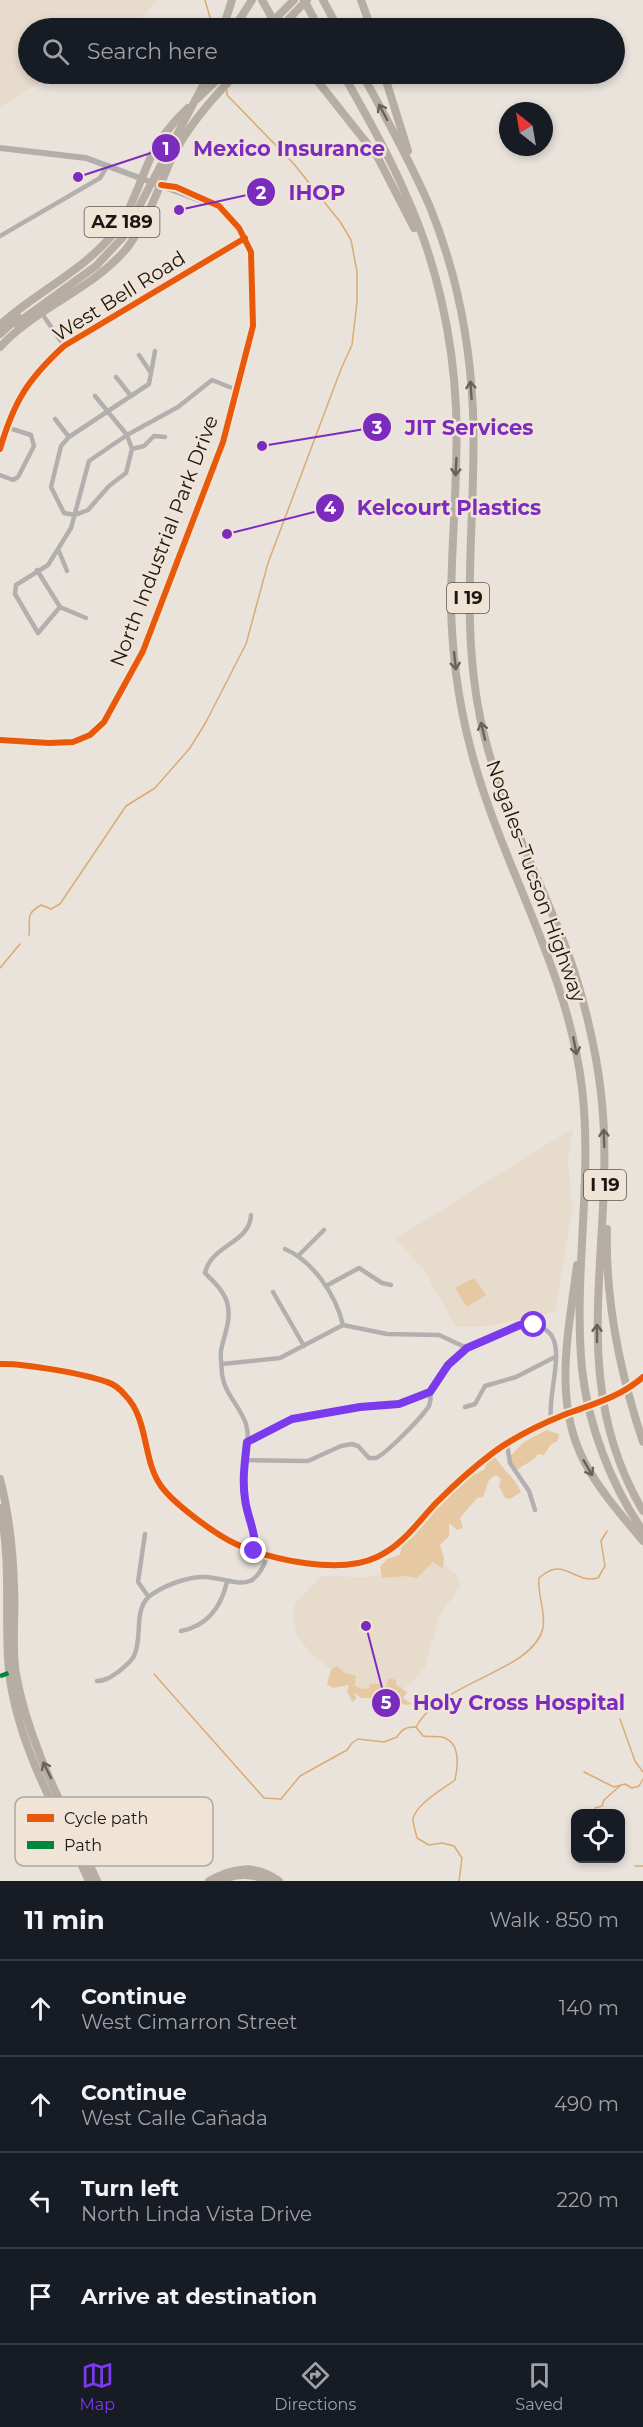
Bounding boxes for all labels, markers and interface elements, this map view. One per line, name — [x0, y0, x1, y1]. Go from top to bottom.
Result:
search box — [18, 18, 625, 84]
icon: search — [39, 35, 72, 68]
text: Search here — [87, 38, 218, 65]
north arrow — [499, 102, 553, 156]
one-way arrow — [377, 104, 389, 121]
callout: Mexico Insurance — [151, 129, 397, 168]
text: Mexico Insurance — [193, 136, 385, 161]
text: 1 — [162, 138, 170, 160]
callout: IHOP — [246, 173, 357, 212]
text: IHOP — [289, 180, 345, 205]
text: 2 — [256, 182, 267, 204]
road number: AZ 189 — [84, 207, 160, 237]
street label: West Bell Road — [48, 246, 190, 346]
one-way arrow — [465, 381, 476, 401]
callout: JIT Services — [362, 408, 545, 447]
street label: North Industrial Park Drive — [105, 412, 223, 670]
text: JIT Services — [404, 415, 533, 440]
text: 3 — [371, 417, 383, 439]
one-way arrow — [450, 456, 461, 476]
callout: Kelcourt Plastics — [315, 488, 553, 527]
text: Kelcourt Plastics — [357, 495, 541, 520]
text: 4 — [324, 497, 337, 519]
road number: I 19 — [447, 583, 489, 613]
one-way arrow — [450, 651, 461, 671]
one-way arrow — [477, 722, 489, 741]
street label: Nogales–Tucson Highway — [481, 757, 591, 1006]
one-way arrow — [570, 1036, 581, 1055]
one-way arrow — [599, 1129, 610, 1149]
road number: I 19 — [584, 1170, 626, 1200]
route start — [520, 1311, 546, 1337]
one-way arrow — [591, 1323, 603, 1343]
one-way arrow — [582, 1459, 594, 1476]
route end — [240, 1537, 266, 1563]
callout: Holy Cross Hospital — [371, 1684, 638, 1723]
text: Holy Cross Hospital — [413, 1690, 625, 1715]
text: 5 — [381, 1692, 392, 1714]
one-way arrow — [40, 1762, 52, 1780]
legend — [15, 1797, 213, 1866]
text: Cycle path — [64, 1809, 148, 1828]
map controls — [571, 1809, 625, 1863]
button: locate — [571, 1809, 625, 1863]
text: Path — [64, 1836, 102, 1855]
text: 11 min — [24, 1904, 105, 1936]
text: Walk · 850 m — [489, 1908, 619, 1932]
text: Continue — [81, 1983, 187, 2010]
icon: ahead — [24, 1992, 57, 2025]
text: 140 m — [559, 1996, 619, 2020]
text: West Cimarron Street — [81, 2010, 297, 2034]
text: Continue — [81, 2079, 187, 2106]
icon: ahead — [24, 2088, 57, 2121]
text: 490 m — [554, 2092, 619, 2116]
text: West Calle Cañada — [81, 2106, 268, 2130]
text: Turn left — [81, 2175, 179, 2202]
icon: left — [24, 2184, 57, 2217]
text: 220 m — [557, 2188, 619, 2212]
text: North Linda Vista Drive — [81, 2202, 312, 2226]
icon: arrive — [24, 2280, 57, 2313]
text: Arrive at destination — [81, 2283, 317, 2310]
tab: Map — [80, 2359, 115, 2414]
tab: Directions — [274, 2359, 356, 2414]
tab: Saved — [515, 2359, 563, 2414]

